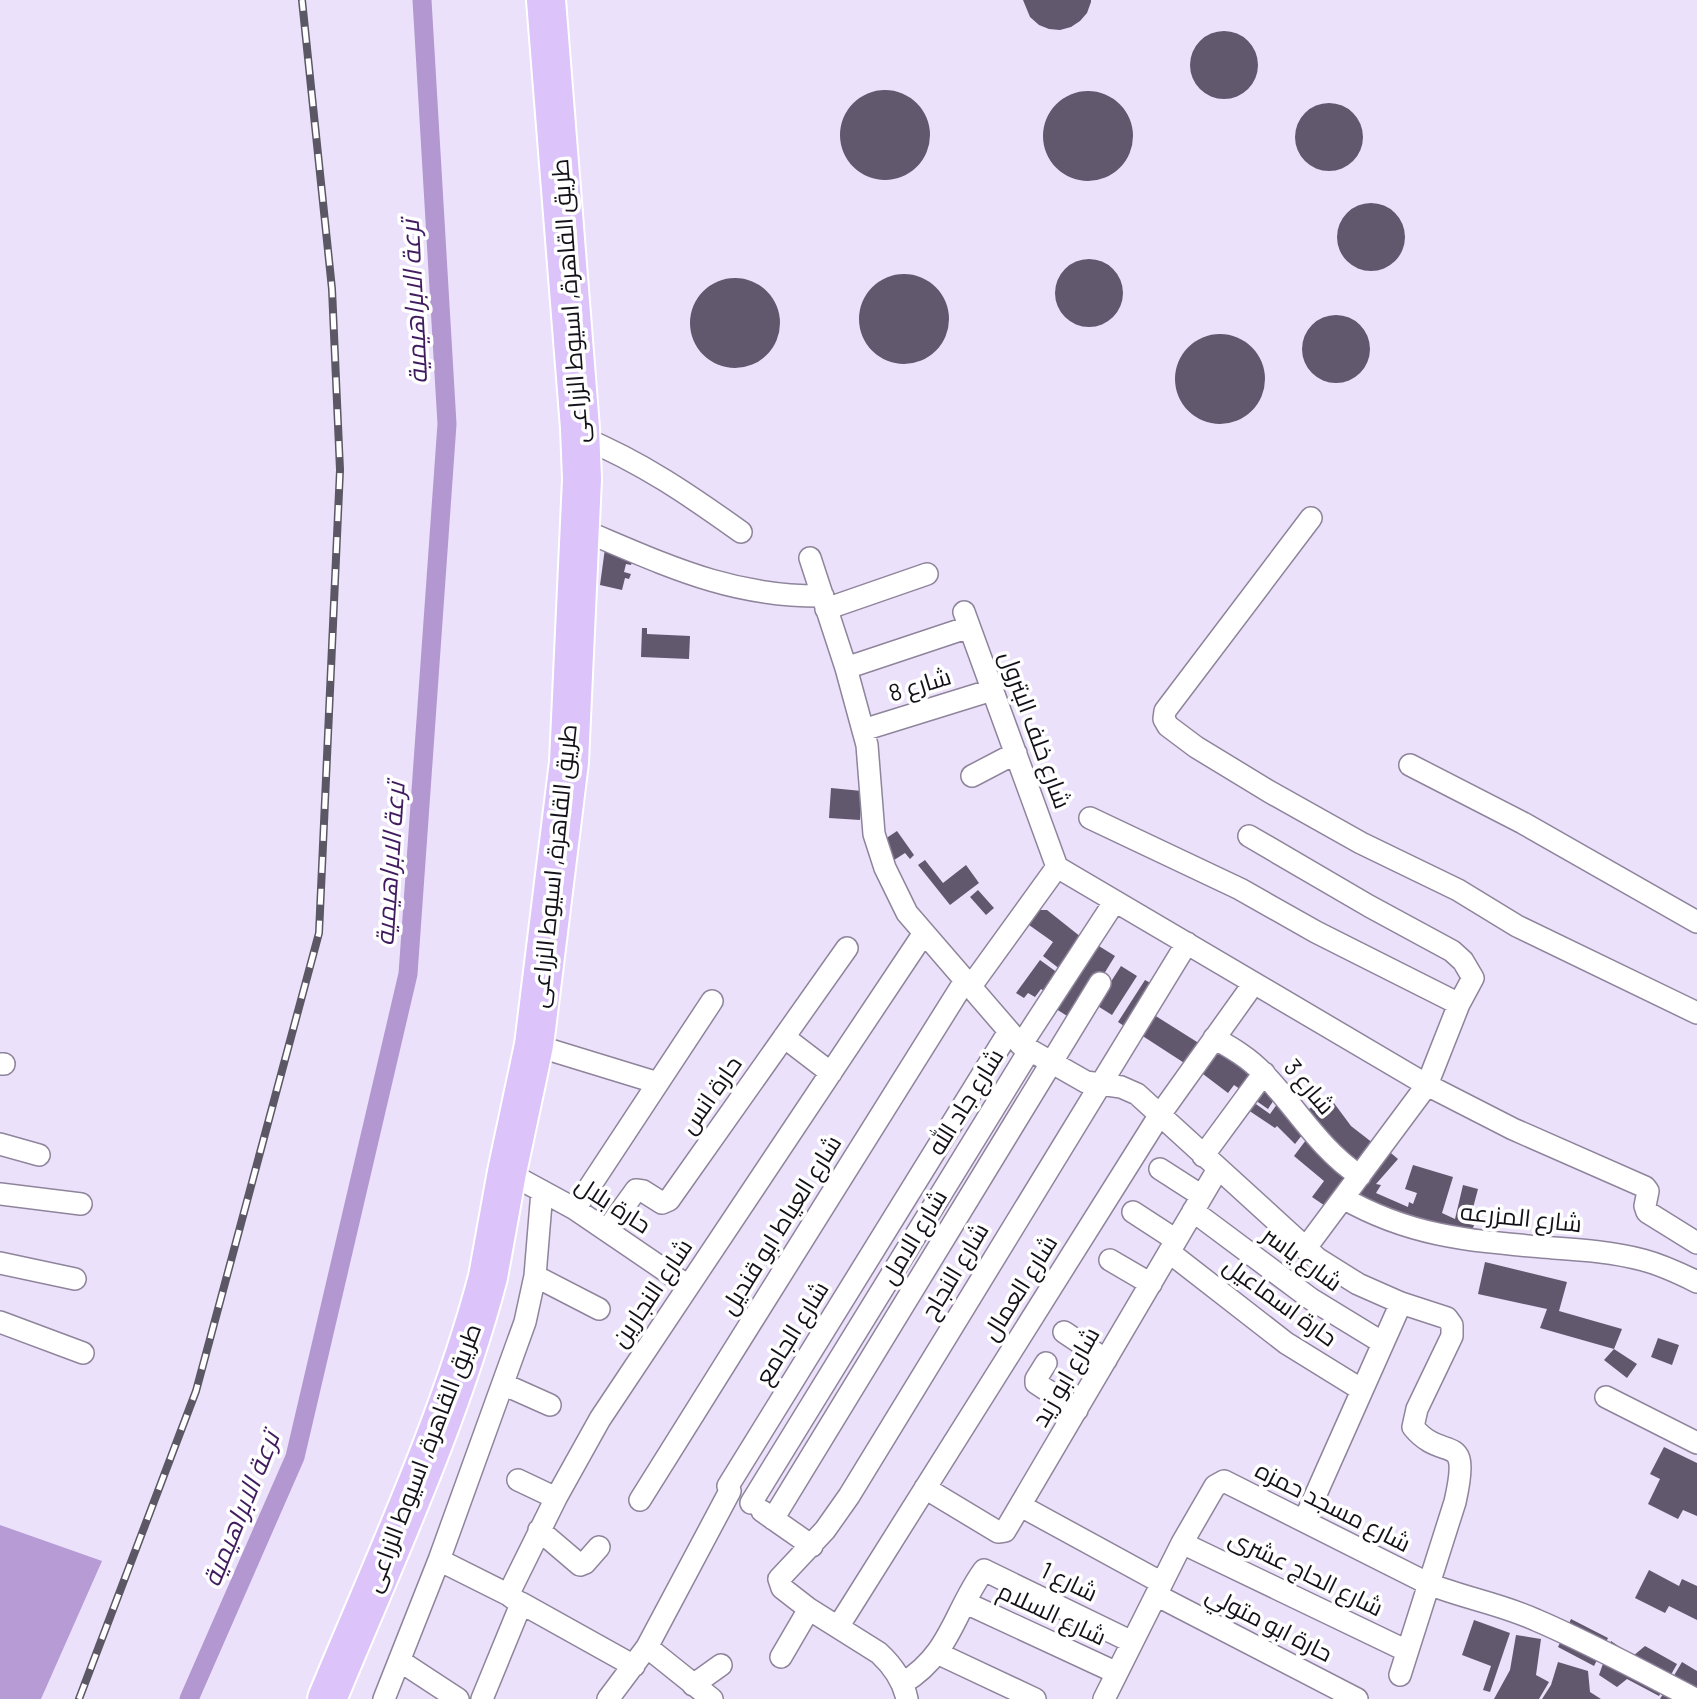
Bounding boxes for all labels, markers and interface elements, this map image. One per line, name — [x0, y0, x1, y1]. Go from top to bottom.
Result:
street label: طريق القاهرة, اسيوط الزراعى — [544, 158, 595, 444]
water label: ترعة الابراهيمية — [392, 214, 433, 385]
street label: شارع خلف البترول — [992, 647, 1078, 813]
street label: شارع 8 — [885, 660, 955, 710]
street label: طريق القاهرة, اسيوط الزراعى — [523, 722, 584, 1009]
water label: ترعة الابراهيمية — [367, 776, 411, 947]
street label: شارع جاد الله — [921, 1043, 1011, 1161]
street label: حارة انس — [673, 1050, 748, 1139]
street label: شارع 3 — [1276, 1052, 1342, 1122]
street label: شارع العياط ابو قنديل — [713, 1129, 849, 1321]
street label: حارة بلال — [570, 1169, 657, 1240]
street label: شارع الامل — [873, 1184, 955, 1290]
street label: شارع المزرعه — [1459, 1196, 1583, 1240]
street label: شارع النجاح — [914, 1217, 996, 1325]
street label: شارع ياسر — [1254, 1218, 1348, 1299]
street label: شارع العمال — [975, 1229, 1065, 1347]
street label: شارع النجارين — [604, 1232, 700, 1354]
street label: حارة اسماعيل — [1218, 1250, 1343, 1352]
street label: شارع الجامع — [748, 1275, 836, 1391]
street label: طريق القاهرة, اسيوط الزراعى — [357, 1319, 488, 1597]
street label: شارع ابو زيد — [1025, 1321, 1107, 1433]
water label: ترعة الابراهيمية — [194, 1422, 288, 1591]
street label: شارع مسجد حمزه — [1250, 1454, 1416, 1560]
street label: شارع الحاج عشرى — [1224, 1522, 1388, 1624]
street label: شارع 1 — [1035, 1555, 1103, 1609]
street label: شارع السلام — [993, 1575, 1111, 1653]
street label: حارة ابو متولي — [1199, 1578, 1338, 1672]

